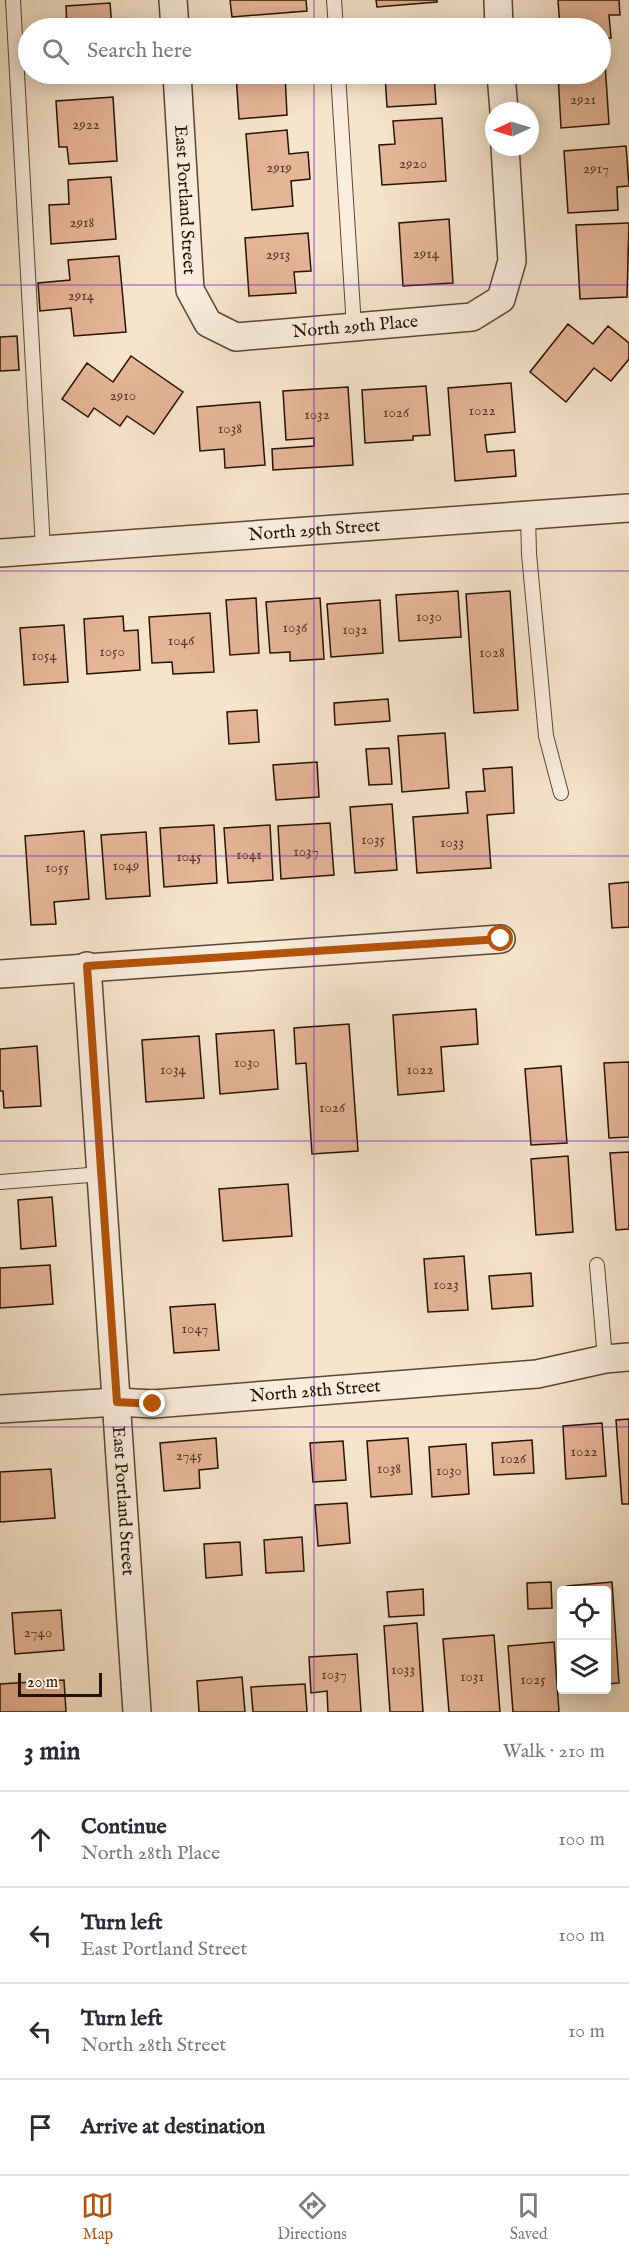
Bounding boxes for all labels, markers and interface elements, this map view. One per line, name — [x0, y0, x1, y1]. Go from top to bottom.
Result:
search box — [18, 18, 611, 84]
icon: search — [39, 35, 72, 68]
text: Search here — [87, 37, 192, 65]
house number: 2921 — [570, 90, 596, 109]
north arrow — [485, 102, 539, 156]
house number: 2922 — [72, 115, 100, 134]
street label: East Portland Street — [169, 124, 201, 275]
house number: 2920 — [399, 154, 427, 173]
house number: 2919 — [266, 158, 292, 177]
house number: 2917 — [583, 159, 609, 178]
house number: 2918 — [69, 213, 95, 232]
house number: 2914 — [413, 244, 440, 263]
house number: 2913 — [266, 245, 290, 264]
house number: 2914 — [68, 286, 95, 305]
street label: North 29th Place — [291, 310, 419, 344]
house number: 2910 — [110, 386, 136, 405]
house number: 1022 — [469, 401, 495, 420]
house number: 1026 — [383, 403, 410, 422]
house number: 1032 — [304, 405, 330, 424]
house number: 1038 — [218, 419, 242, 438]
street label: North 29th Street — [248, 514, 381, 547]
house number: 1030 — [416, 607, 442, 626]
house number: 1036 — [283, 618, 308, 637]
house number: 1032 — [342, 620, 368, 639]
house number: 1046 — [168, 631, 195, 650]
house number: 1050 — [99, 642, 125, 661]
house number: 1028 — [479, 643, 505, 662]
house number: 1054 — [31, 646, 57, 665]
house number: 1035 — [361, 830, 386, 849]
house number: 1033 — [440, 833, 464, 852]
house number: 1037 — [293, 842, 319, 861]
house number: 1041 — [236, 845, 262, 864]
house number: 1045 — [176, 847, 202, 866]
house number: 1049 — [113, 856, 139, 875]
house number: 1055 — [45, 858, 69, 877]
route start — [487, 925, 513, 951]
house number: 1030 — [234, 1053, 260, 1072]
house number: 1034 — [160, 1060, 187, 1079]
house number: 1022 — [407, 1060, 433, 1079]
house number: 1026 — [319, 1098, 346, 1117]
house number: 1023 — [433, 1275, 459, 1294]
house number: 1047 — [182, 1319, 208, 1338]
street label: North 28th Street — [249, 1375, 381, 1408]
route end — [139, 1390, 165, 1416]
street label: East Portland Street — [106, 1425, 139, 1576]
house number: 1022 — [571, 1442, 597, 1461]
house number: 2745 — [176, 1446, 203, 1465]
house number: 1026 — [500, 1449, 527, 1468]
house number: 1038 — [377, 1459, 401, 1478]
house number: 1030 — [436, 1461, 462, 1480]
map controls — [557, 1586, 611, 1694]
button: locate — [557, 1586, 611, 1640]
house number: 2740 — [24, 1623, 52, 1642]
button: layers — [557, 1640, 611, 1694]
house number: 1033 — [391, 1660, 415, 1679]
house number: 1037 — [321, 1665, 347, 1684]
house number: 1031 — [460, 1667, 484, 1686]
scale bar — [18, 1670, 102, 1698]
house number: 1025 — [520, 1670, 546, 1689]
text: 20 m — [27, 1673, 58, 1693]
text: 3 min — [24, 1735, 80, 1768]
text: Walk · 210 m — [503, 1739, 605, 1764]
text: Continue — [81, 1813, 167, 1841]
icon: ahead — [24, 1823, 57, 1856]
text: 100 m — [558, 1827, 605, 1852]
text: North 28th Place — [81, 1841, 220, 1866]
text: Turn left — [81, 1909, 163, 1937]
icon: left — [24, 1919, 57, 1952]
text: 100 m — [558, 1923, 605, 1948]
text: East Portland Street — [81, 1937, 247, 1962]
text: Turn left — [81, 2005, 163, 2033]
icon: left — [24, 2015, 57, 2048]
text: 10 m — [568, 2019, 605, 2044]
text: North 28th Street — [81, 2033, 226, 2058]
icon: arrive — [24, 2111, 57, 2144]
text: Arrive at destination — [81, 2113, 265, 2141]
tab: Map — [81, 2189, 114, 2245]
tab: Directions — [277, 2189, 347, 2245]
tab: Saved — [510, 2189, 548, 2245]

